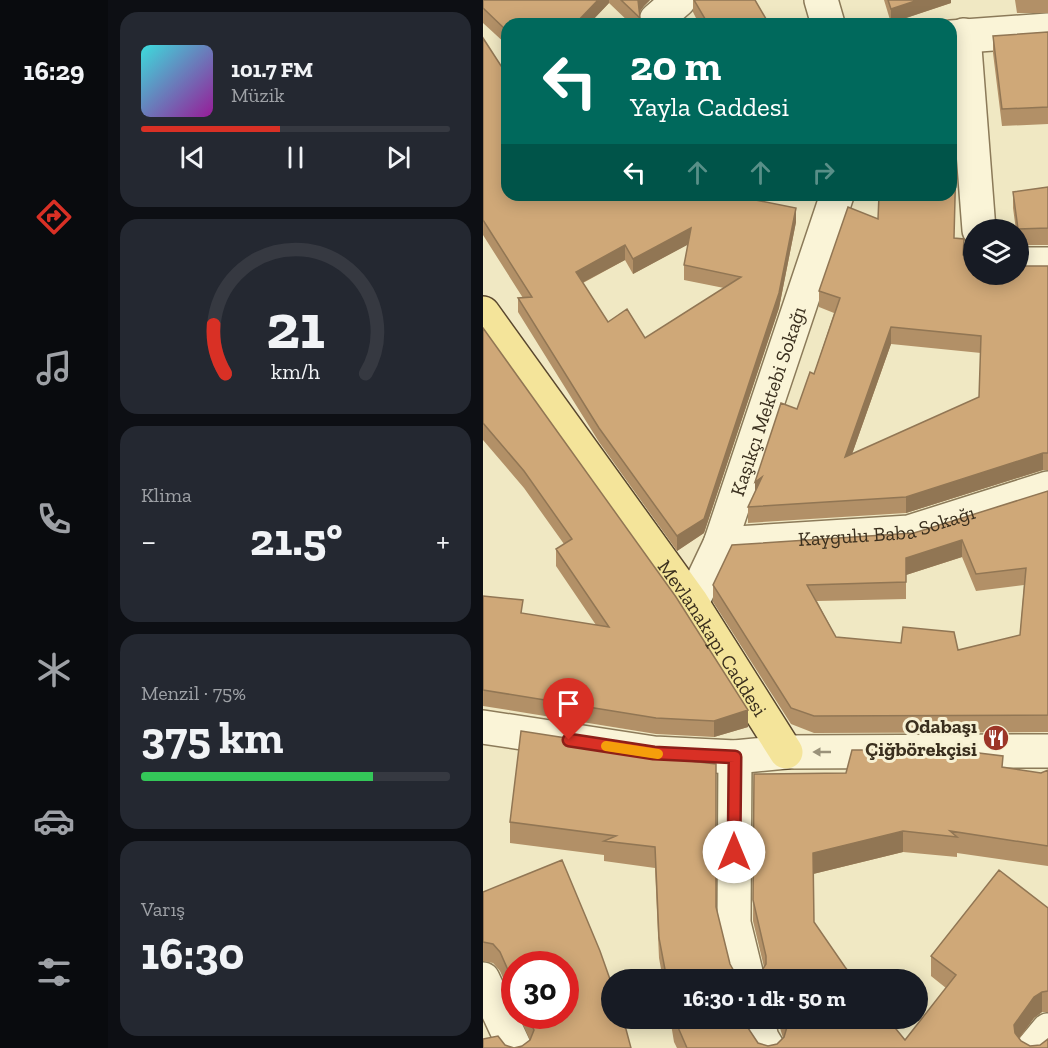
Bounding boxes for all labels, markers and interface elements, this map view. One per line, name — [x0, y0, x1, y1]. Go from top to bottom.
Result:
text: 20 m — [630, 40, 721, 91]
icon: left — [531, 42, 609, 120]
text: 16:29 — [23, 55, 85, 87]
text: 101.7 FM — [231, 56, 313, 83]
text: Müzik — [231, 83, 285, 107]
text: Yayla Caddesi — [630, 91, 789, 123]
icon: previous — [176, 141, 209, 174]
icon: pause — [279, 141, 312, 174]
icon: next — [382, 141, 415, 174]
icon: left — [618, 156, 651, 189]
icon: ahead — [681, 156, 714, 189]
icon: ahead — [744, 156, 777, 189]
icon: right — [807, 156, 840, 189]
icon: directions — [33, 196, 75, 238]
map controls — [963, 219, 1029, 285]
button: layers — [963, 219, 1029, 285]
text: 21 — [266, 289, 325, 364]
street label: Kaşıkçı Mektebi Sokağı — [725, 303, 811, 499]
icon: music — [33, 347, 75, 389]
text: km/h — [271, 359, 320, 384]
text: Klima — [141, 483, 192, 507]
icon: phone — [33, 498, 75, 540]
street label: Kaygulu Baba Sokağı — [797, 500, 978, 551]
text: 21.5° — [250, 513, 342, 567]
text: − — [141, 521, 156, 560]
text: + — [436, 521, 450, 560]
street label: Mevlanakapı Caddesi — [653, 555, 773, 721]
icon: climate — [33, 649, 75, 691]
pin — [543, 678, 594, 740]
text: Menzil · 75% — [141, 681, 246, 705]
icon: arrive — [552, 687, 585, 720]
text: 375 km — [141, 711, 283, 765]
place label: Odabaşı Çiğbörekçisi — [865, 714, 977, 761]
restaurant icon: Odabaşı Çiğbörekçisi — [981, 723, 1011, 753]
one-way arrow — [812, 747, 831, 757]
icon: car — [33, 800, 75, 842]
position arrow — [702, 820, 766, 884]
text: Varış — [141, 897, 185, 921]
text: 16:30 — [141, 927, 244, 981]
icon: filters — [33, 951, 75, 993]
speed limit sign: 30 — [501, 951, 579, 1029]
text: 16:30 · 1 dk · 50 m — [683, 985, 846, 1012]

